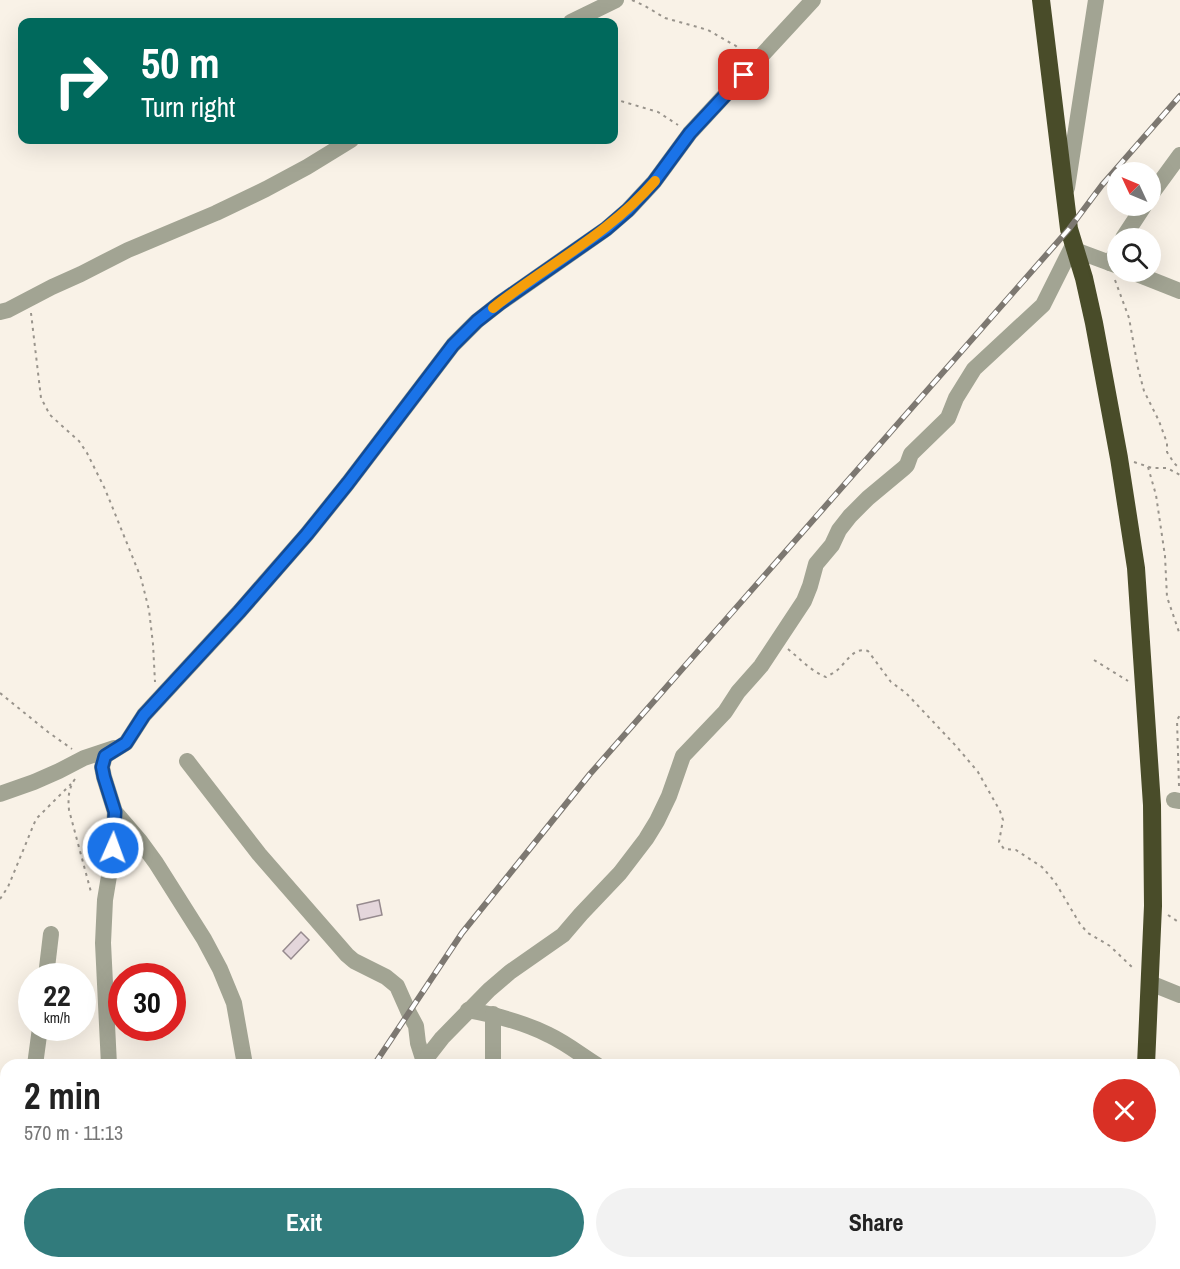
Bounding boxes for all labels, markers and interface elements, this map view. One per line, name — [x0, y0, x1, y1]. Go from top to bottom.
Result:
text: 50 m — [141, 35, 220, 91]
icon: right — [42, 42, 120, 120]
pin — [718, 49, 769, 100]
icon: arrive — [727, 58, 760, 91]
text: Turn right — [141, 89, 235, 125]
north arrow — [1107, 162, 1161, 216]
map controls — [1107, 162, 1161, 282]
button: search — [1107, 228, 1161, 282]
position arrow — [81, 816, 145, 880]
speed limit sign: 30 — [108, 963, 186, 1041]
text: 22 — [43, 975, 71, 1015]
text: km/h — [44, 1007, 70, 1028]
text: 2 min — [24, 1072, 101, 1120]
button: close — [1093, 1079, 1156, 1142]
text: 570 m · 11:13 — [24, 1119, 123, 1146]
button: Exit — [24, 1188, 584, 1257]
button: Share — [596, 1188, 1156, 1257]

